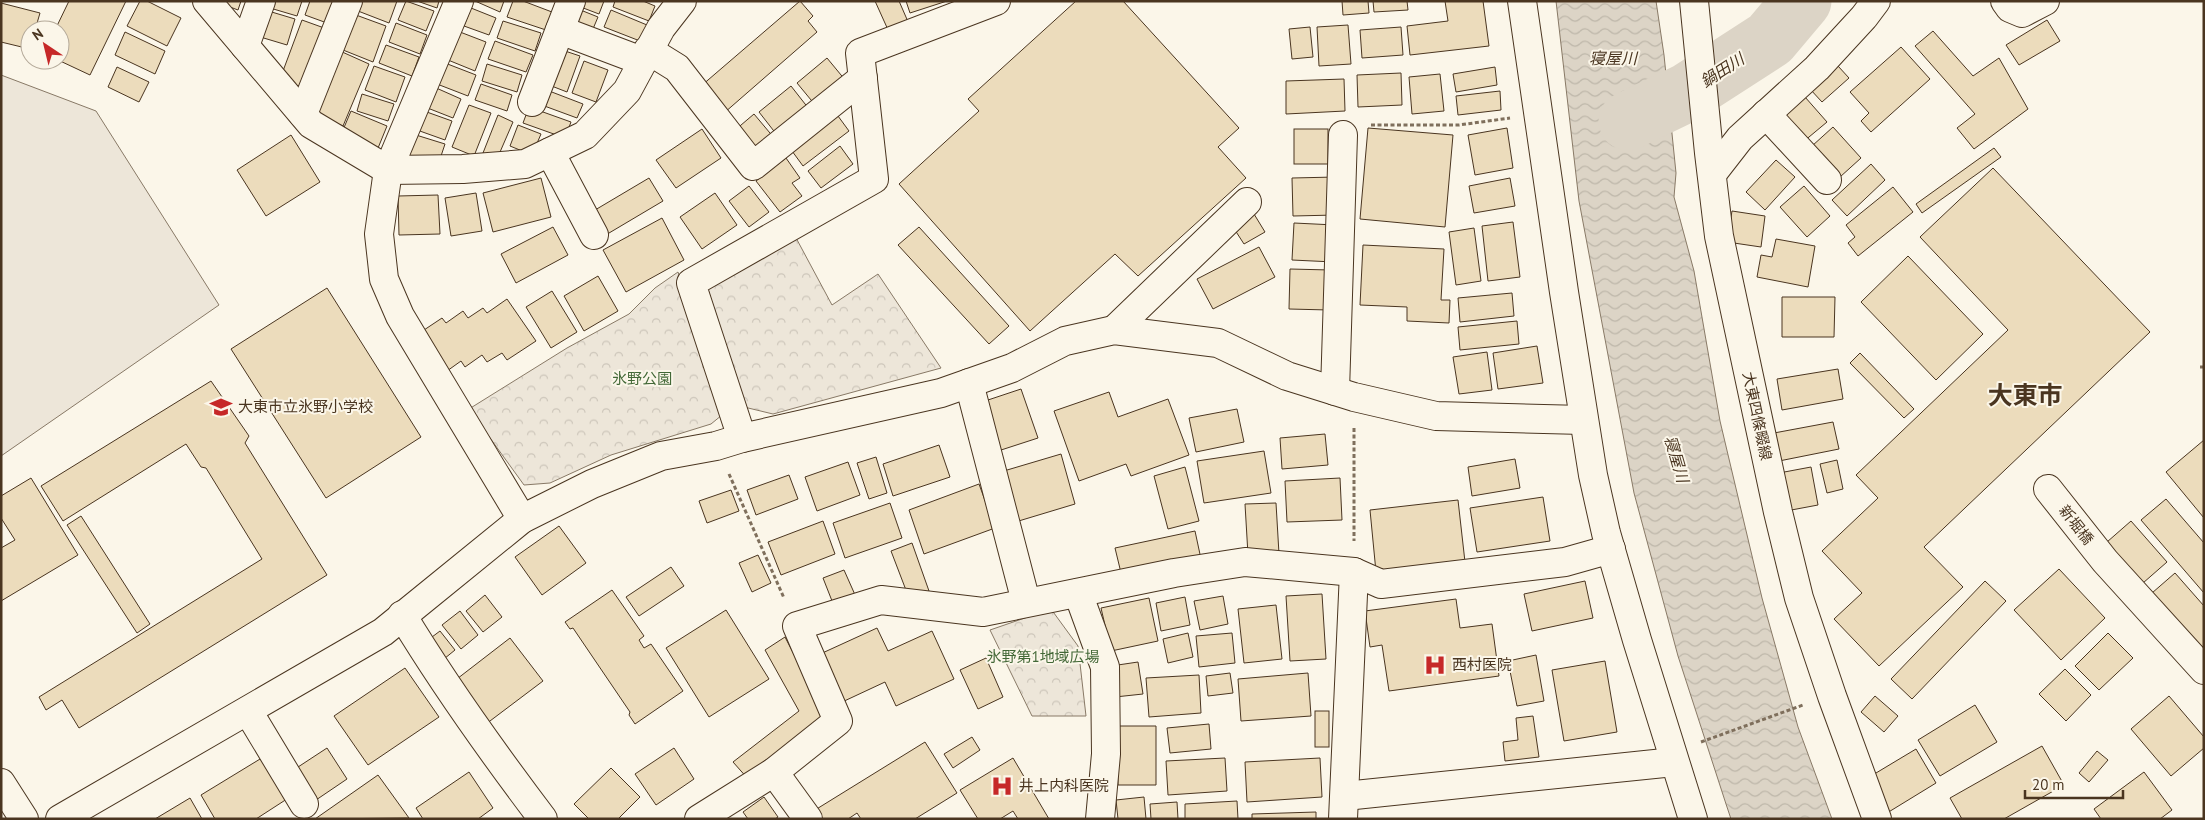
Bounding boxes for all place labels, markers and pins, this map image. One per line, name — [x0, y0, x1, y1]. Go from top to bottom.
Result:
school or university icon: 大東市立氷野小学校 — [208, 394, 234, 420]
place label: 大東市立氷野小学校 — [238, 397, 373, 416]
hospital icon: 西村医院 — [1422, 652, 1448, 678]
place label: 西村医院 — [1452, 655, 1512, 674]
hospital icon: 井上内科医院 — [989, 773, 1015, 799]
place label: 井上内科医院 — [1019, 776, 1109, 795]

